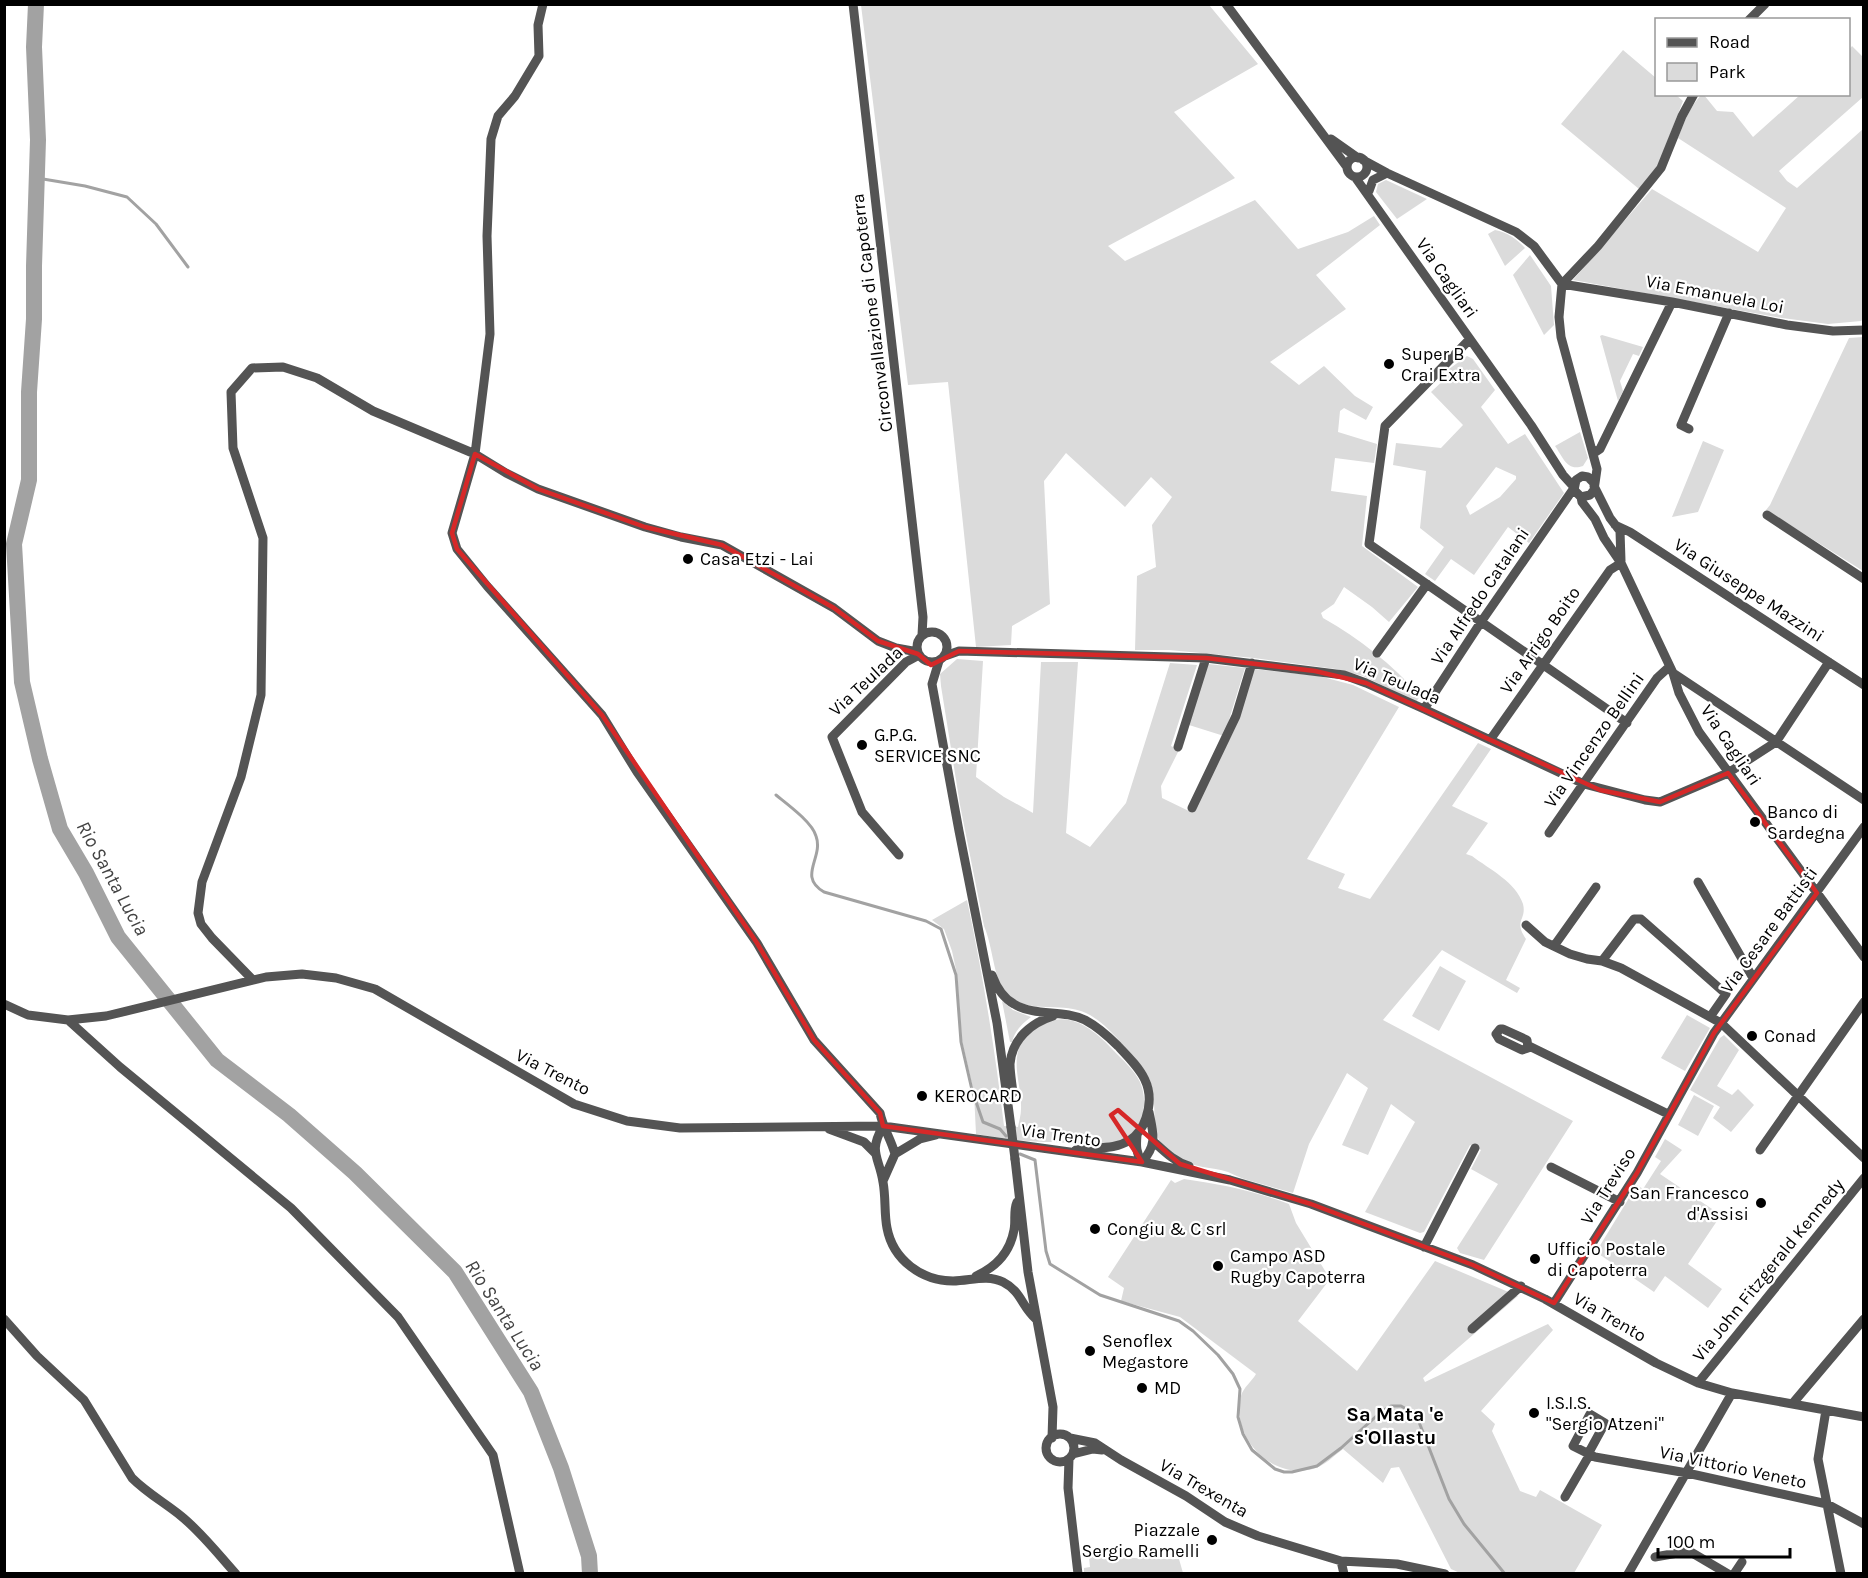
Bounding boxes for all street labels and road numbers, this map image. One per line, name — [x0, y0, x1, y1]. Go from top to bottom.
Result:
street label: Circonvallazione di Capoterra — [846, 192, 898, 434]
street label: Via Cagliari — [1411, 234, 1483, 322]
street label: Via Emanuela Loi — [1644, 270, 1786, 318]
street label: Via Alfredo Catalani — [1426, 523, 1534, 669]
street label: Via Giuseppe Mazzini — [1670, 533, 1828, 647]
street label: Via Arrigo Boito — [1495, 582, 1585, 698]
street label: Via Teulada — [824, 641, 908, 721]
street label: Via Teulada — [1350, 653, 1444, 709]
street label: Via Vincenzo Bellini — [1539, 668, 1649, 812]
street label: Via Cagliari — [1696, 700, 1766, 790]
street label: Via Cesare Battisti — [1716, 862, 1822, 998]
street label: Via Trento — [512, 1044, 594, 1100]
street label: Via Trento — [1020, 1118, 1102, 1152]
street label: Via Treviso — [1576, 1143, 1640, 1229]
street label: Via John Fitzgerald Kennedy — [1687, 1174, 1849, 1366]
street label: Via Trento — [1570, 1287, 1650, 1347]
street label: Via Vittorio Veneto — [1657, 1441, 1809, 1493]
street label: Via Trexenta — [1156, 1454, 1252, 1522]

